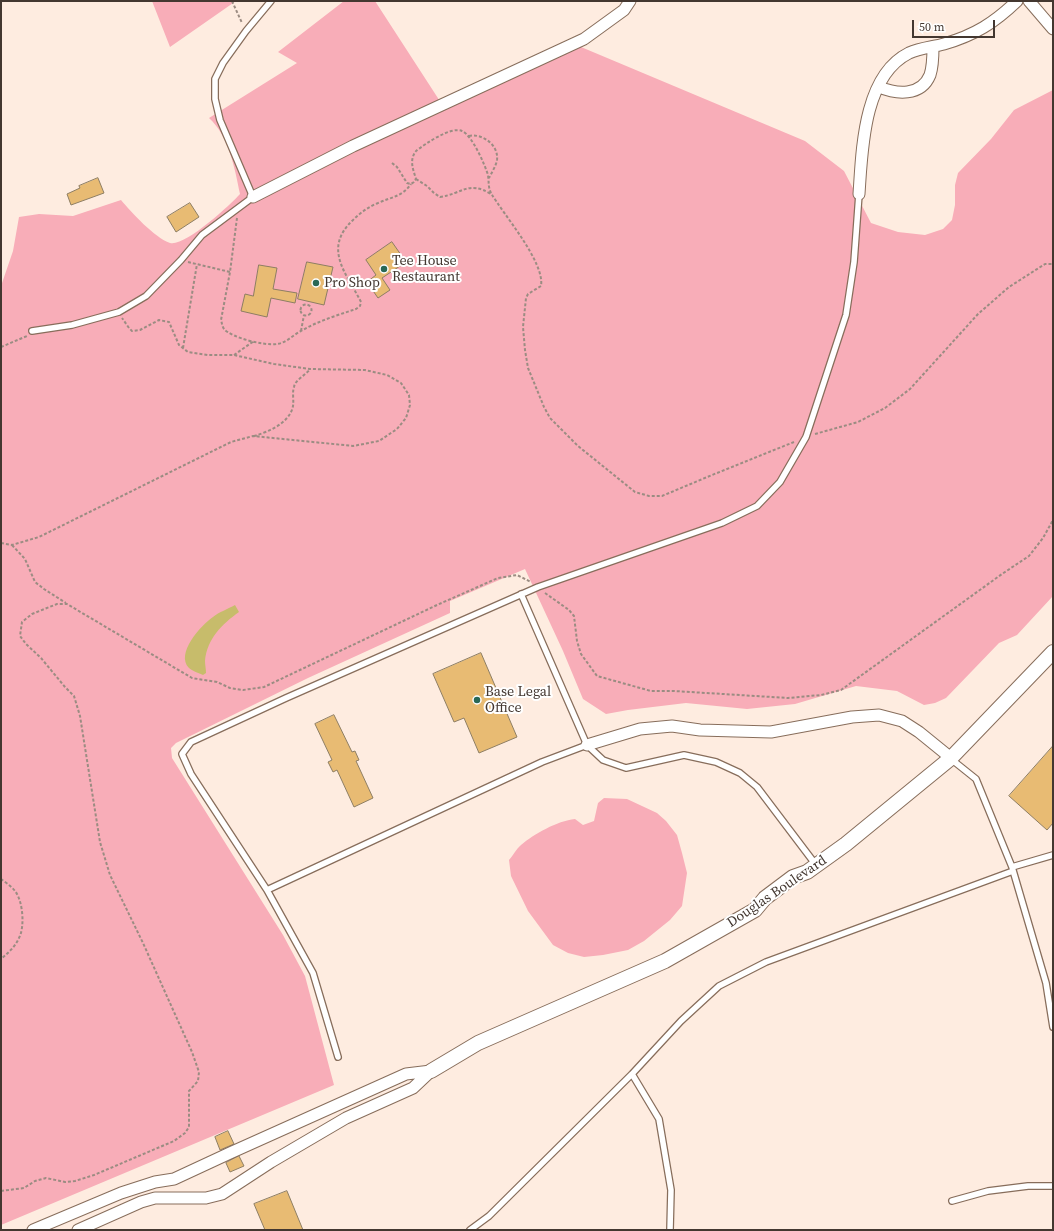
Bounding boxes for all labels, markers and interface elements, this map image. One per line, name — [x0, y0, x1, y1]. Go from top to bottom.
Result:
scale bar — [914, 12, 997, 38]
text: 50 m — [919, 19, 945, 35]
place label: Tee House Restaurant — [392, 253, 460, 286]
marker: Tee House Restaurant — [379, 264, 389, 274]
place label: Pro Shop — [324, 275, 380, 291]
marker: Pro Shop — [311, 278, 321, 288]
place label: Base Legal Office — [485, 684, 551, 716]
marker: Base Legal Office — [472, 695, 482, 705]
street label: Douglas Boulevard — [724, 852, 830, 932]

